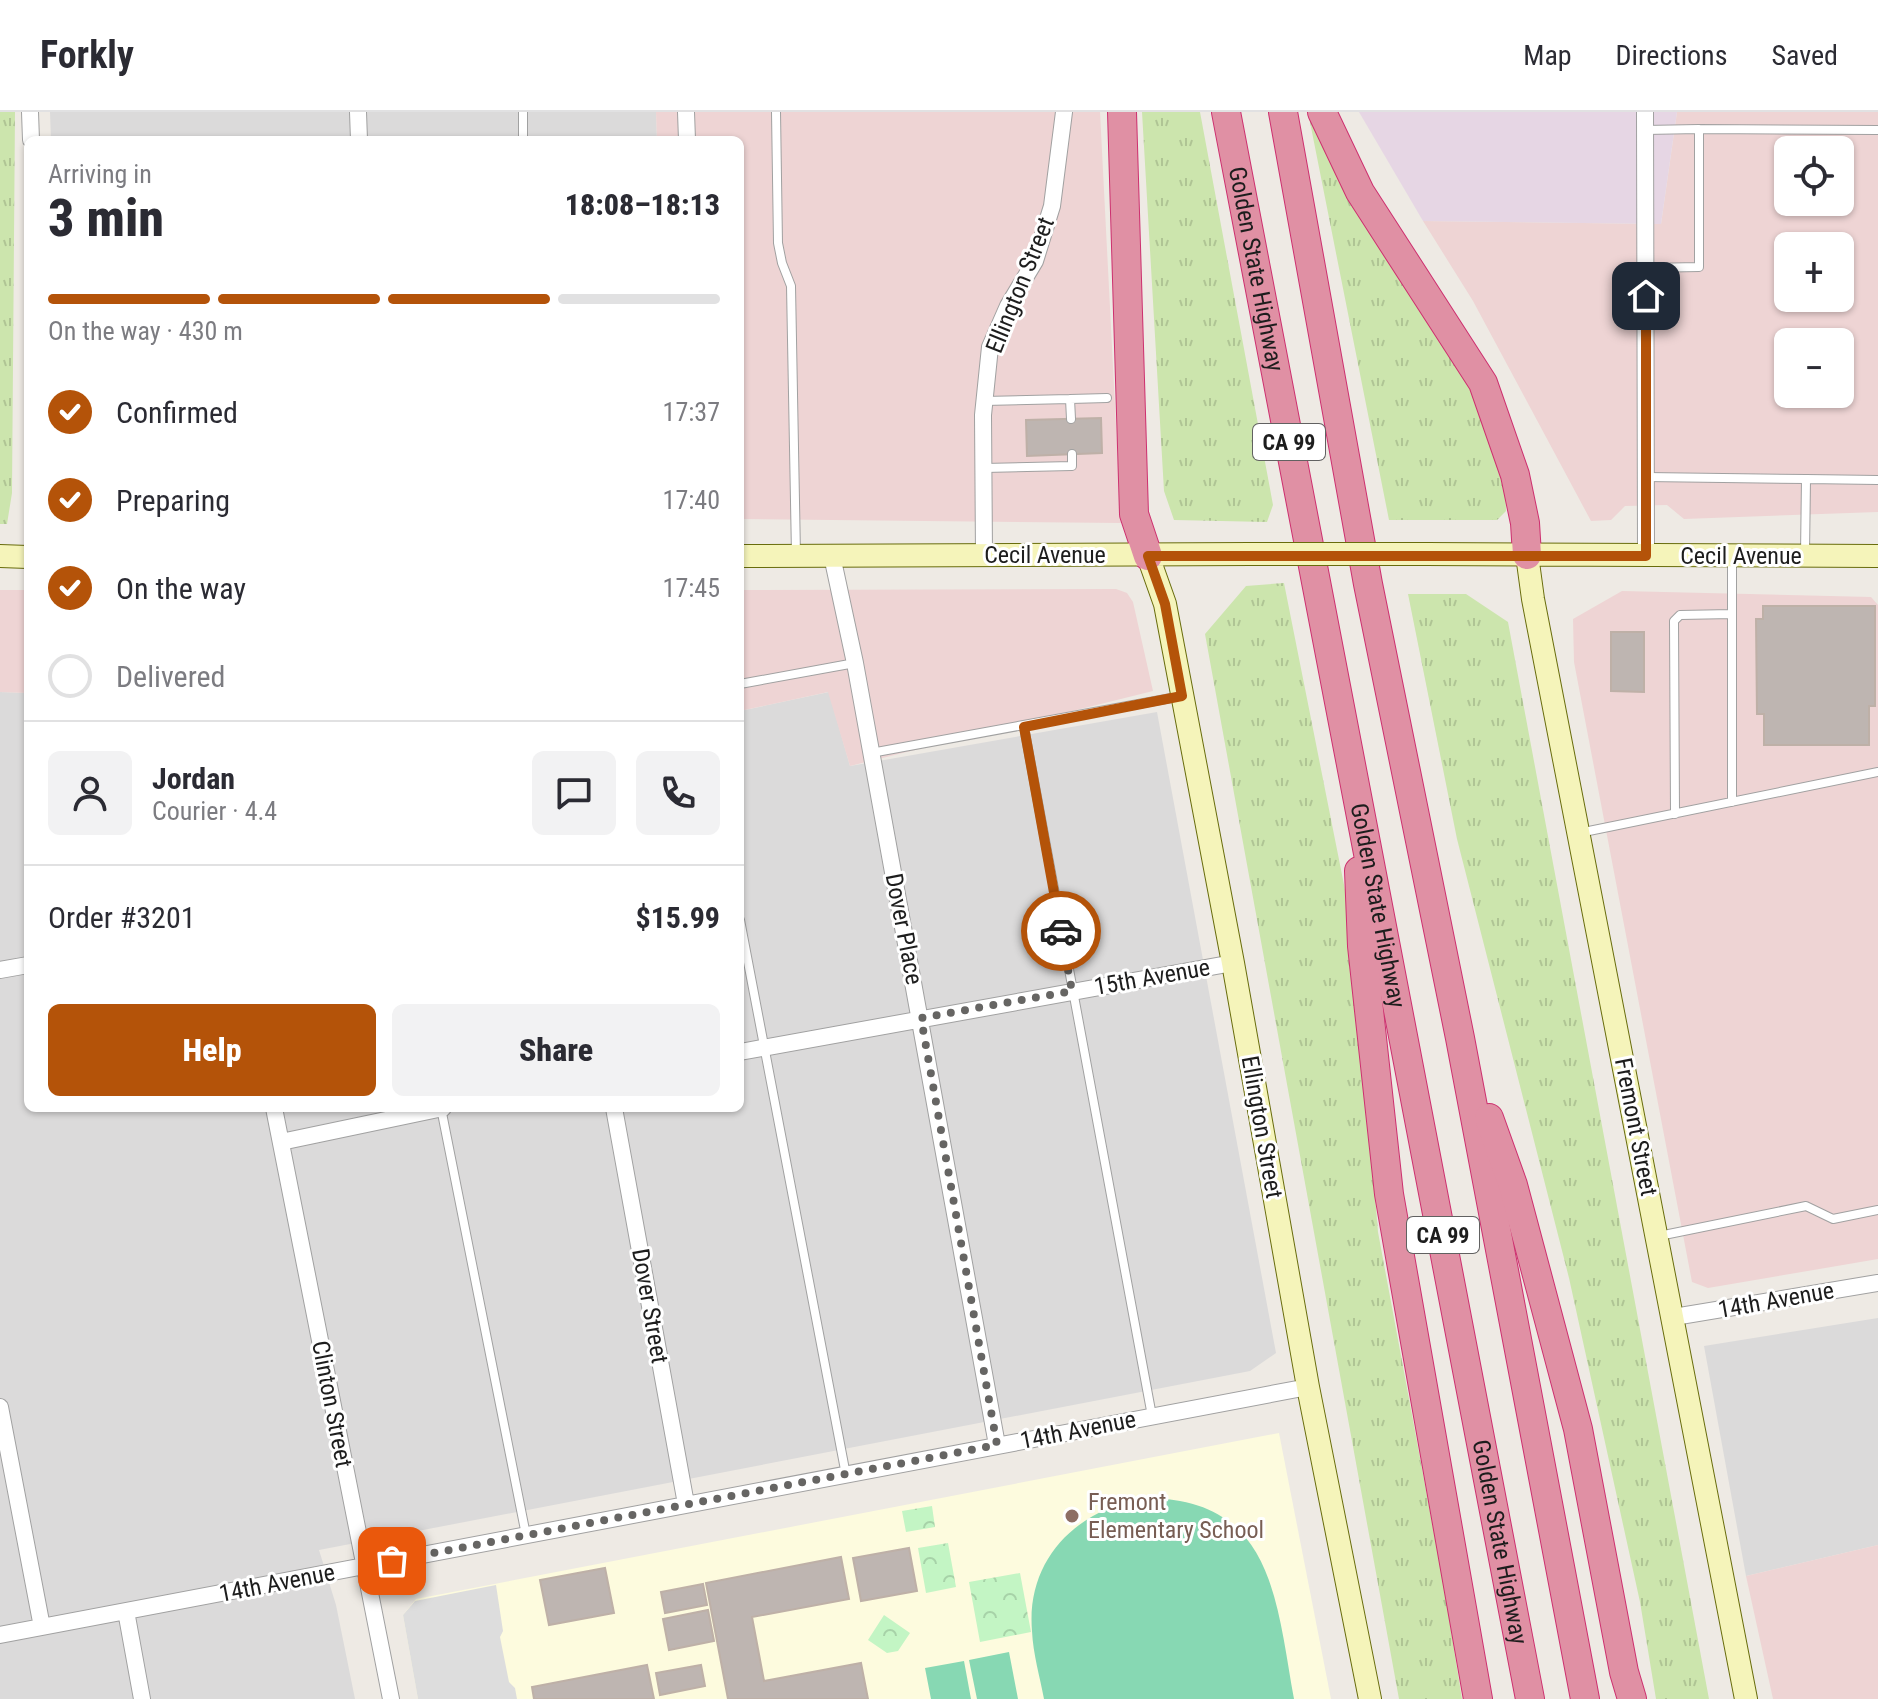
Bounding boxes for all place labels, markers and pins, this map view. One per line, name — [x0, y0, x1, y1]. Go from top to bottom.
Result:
pin — [1612, 262, 1680, 330]
place label: Fremont Elementary School — [1088, 1488, 1264, 1544]
marker: Fremont Elementary School — [1063, 1507, 1081, 1525]
pin — [358, 1527, 426, 1595]

